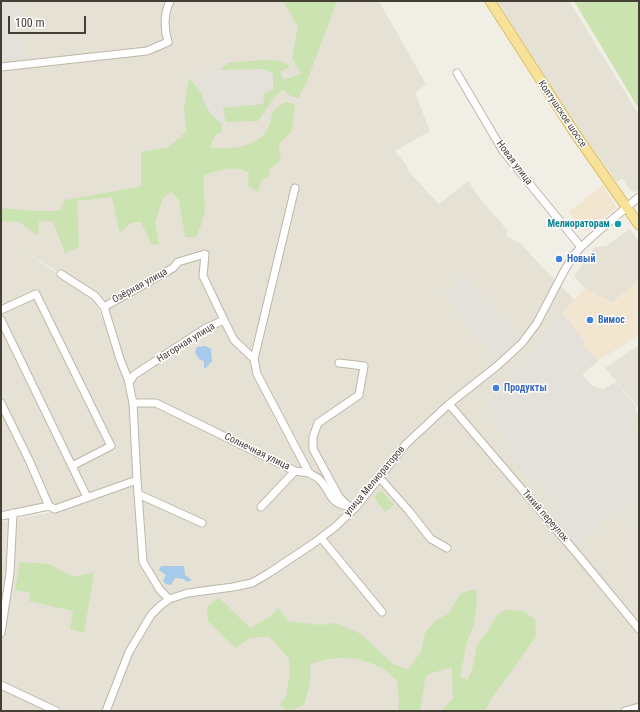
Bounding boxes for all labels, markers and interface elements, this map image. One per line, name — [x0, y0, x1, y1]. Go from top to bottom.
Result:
scale bar — [10, 8, 88, 34]
text: 100 m — [15, 16, 45, 30]
street label: Колтушское шоссе — [535, 78, 589, 150]
street label: Новая улица — [493, 138, 535, 188]
place label: Мелиораторам — [547, 218, 610, 230]
marker: Мелиораторам — [613, 219, 623, 229]
place label: Новый — [567, 253, 595, 265]
marker: Новый — [554, 254, 564, 264]
street label: Озёрная улица — [110, 266, 170, 306]
place label: Вимос — [598, 314, 625, 326]
marker: Вимос — [585, 315, 595, 325]
street label: Нагорная улица — [155, 320, 217, 366]
place label: Продукты — [504, 382, 547, 394]
marker: Продукты — [491, 383, 501, 393]
street label: Солнечная улица — [222, 431, 292, 473]
street label: улица Мелиораторов — [342, 444, 408, 518]
street label: Тихий переулок — [519, 488, 571, 544]

